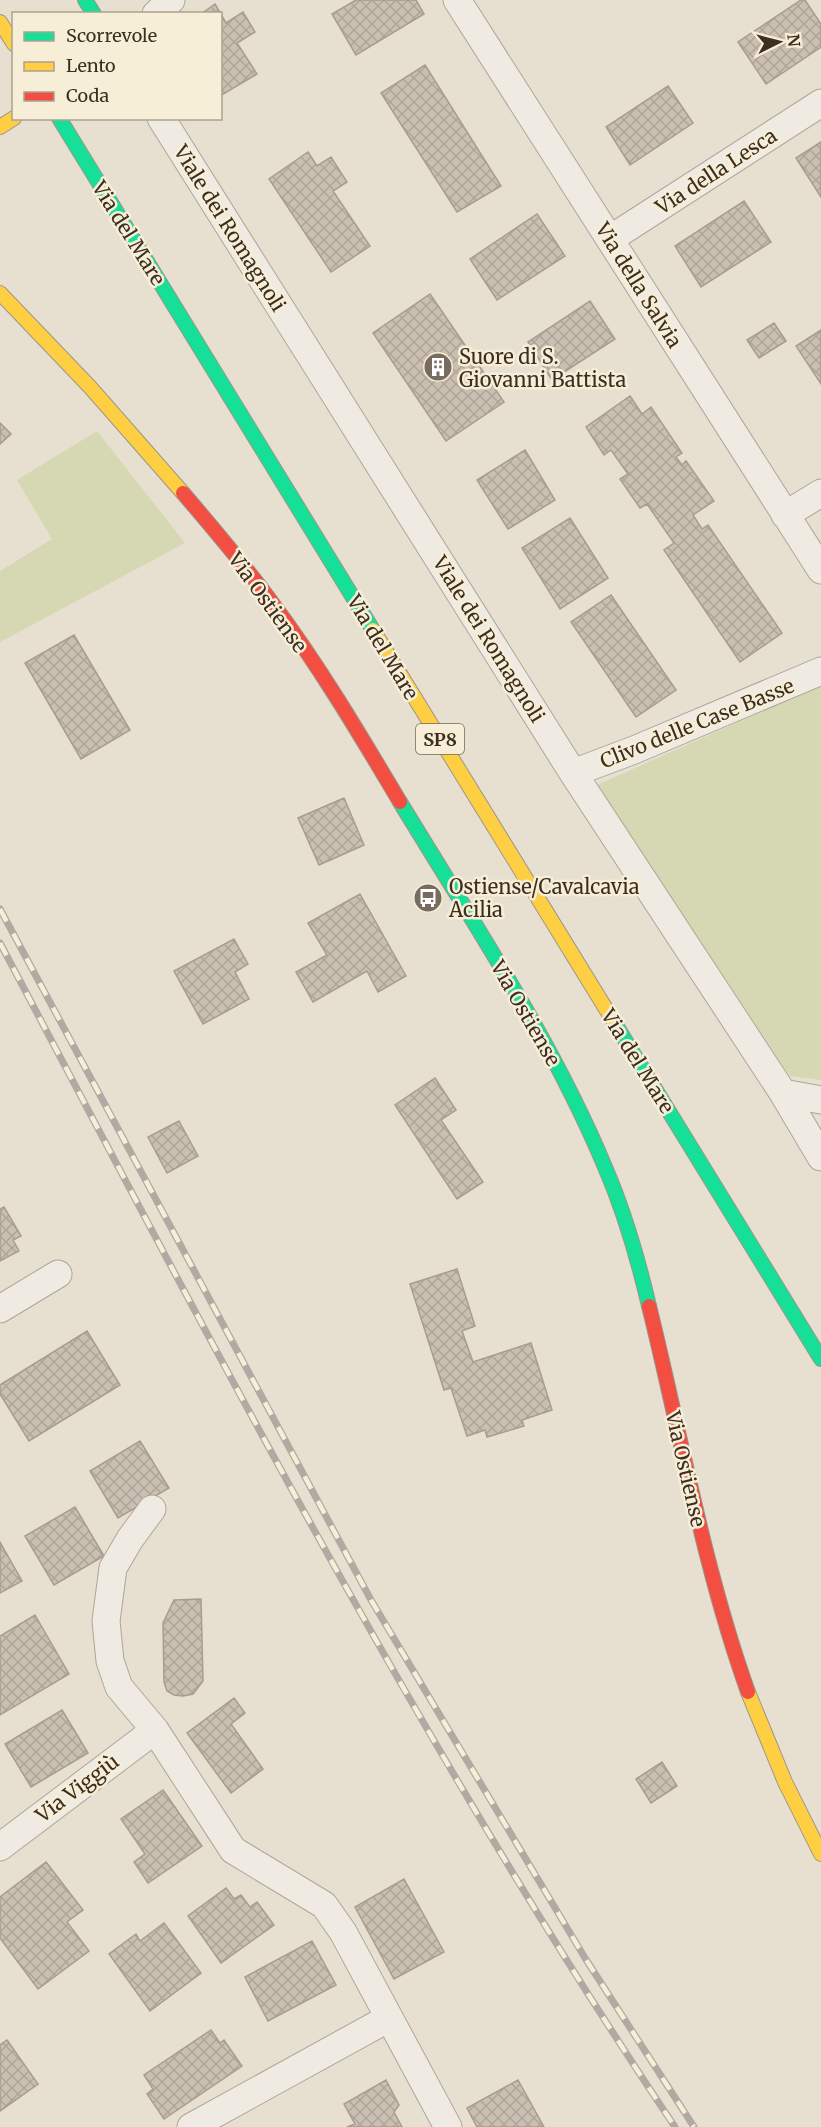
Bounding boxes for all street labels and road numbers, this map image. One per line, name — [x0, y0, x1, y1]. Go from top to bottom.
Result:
street label: Via della Lesca — [650, 122, 782, 220]
street label: Viale dei Romagnoli — [168, 139, 291, 316]
street label: Via del Mare — [87, 175, 171, 290]
street label: Via della Salvia — [590, 217, 688, 353]
street label: Via Ostiense — [223, 546, 313, 657]
street label: Viale dei Romagnoli — [427, 550, 550, 727]
street label: Via del Mare — [341, 589, 424, 704]
street label: Clivo delle Case Basse — [596, 673, 798, 773]
road number: SP8 — [416, 724, 464, 754]
street label: Via Ostiense — [485, 955, 566, 1070]
street label: Via del Mare — [596, 1003, 680, 1118]
street label: Via Ostiense — [660, 1408, 711, 1529]
street label: Via Viggiù — [30, 1749, 124, 1828]

